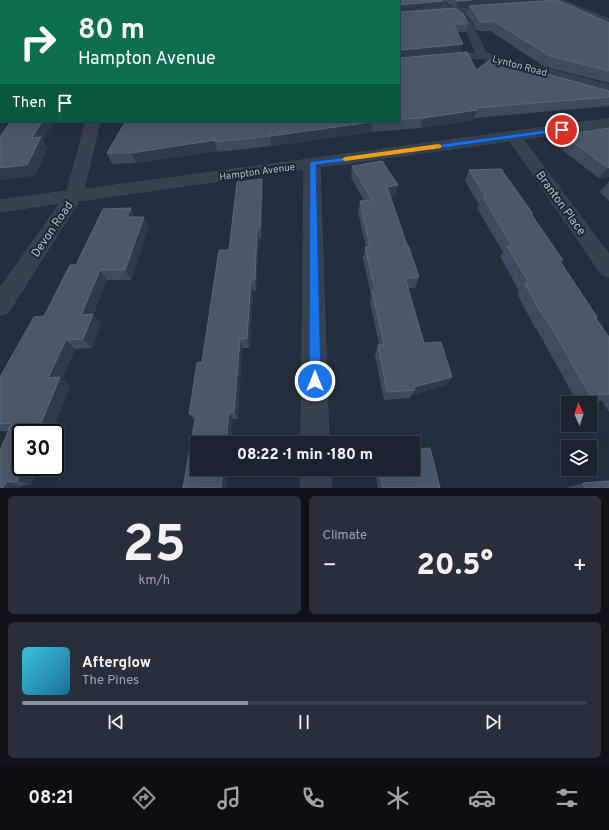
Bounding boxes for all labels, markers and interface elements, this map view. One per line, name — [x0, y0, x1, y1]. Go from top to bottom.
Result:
text: 80 m — [78, 13, 145, 49]
icon: right — [12, 16, 64, 68]
text: Hampton Avenue — [78, 48, 216, 71]
street label: Lynton Road — [491, 53, 549, 80]
icon: arrive — [54, 92, 76, 114]
text: Then — [12, 94, 46, 113]
pin — [545, 113, 579, 147]
icon: arrive — [551, 119, 573, 141]
street label: Hampton Avenue — [218, 161, 296, 184]
street label: Branton Place — [531, 168, 589, 239]
street label: Devon Road — [28, 198, 77, 261]
position arrow — [294, 360, 336, 402]
north arrow — [561, 396, 597, 432]
map controls — [561, 396, 597, 476]
speed limit sign: 30 — [12, 424, 64, 476]
button: layers — [561, 440, 597, 476]
text: 08:22 · 1 min · 180 m — [237, 446, 373, 465]
text: 25 — [122, 514, 186, 580]
text: Climate — [323, 528, 367, 544]
text: 20.5° — [417, 548, 493, 585]
text: − — [323, 553, 337, 580]
text: + — [573, 553, 587, 580]
text: km/h — [138, 573, 170, 589]
text: Afterglow — [82, 654, 151, 673]
text: The Pines — [82, 673, 139, 689]
icon: previous — [105, 711, 127, 733]
icon: pause — [293, 711, 315, 733]
icon: next — [482, 711, 504, 733]
icon: directions — [130, 784, 158, 812]
icon: music — [215, 784, 243, 812]
icon: phone — [299, 784, 327, 812]
icon: climate — [384, 784, 412, 812]
icon: car — [468, 784, 496, 812]
icon: filters — [553, 784, 581, 812]
text: 08:21 — [28, 787, 74, 810]

